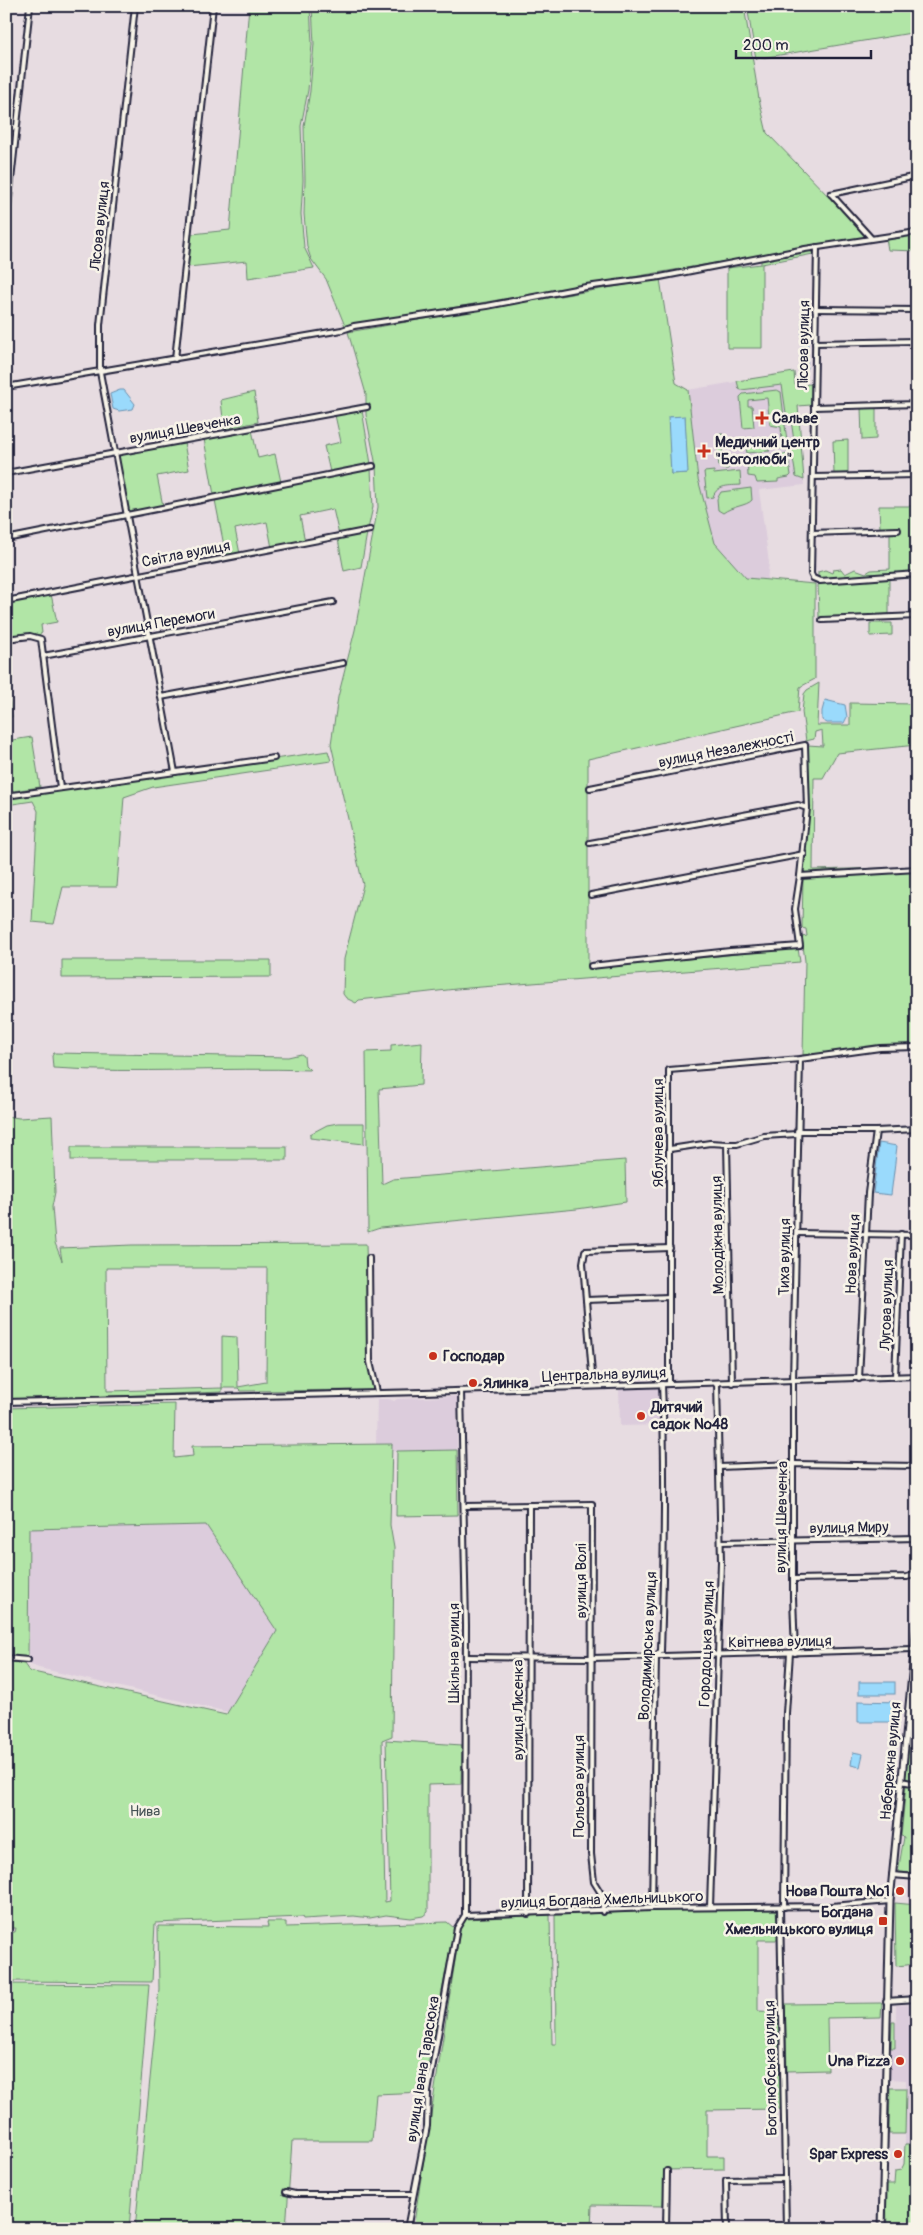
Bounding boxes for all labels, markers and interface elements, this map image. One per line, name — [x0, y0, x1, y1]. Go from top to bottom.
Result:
scale bar — [736, 28, 870, 60]
text: 200 m — [743, 36, 788, 55]
street label: Лісова вулиця — [86, 180, 114, 273]
street label: Лісова вулиця — [794, 300, 814, 391]
place label: Сальве — [772, 409, 818, 428]
street label: вулиця Шевченка — [128, 410, 242, 448]
marker: Сальве — [756, 412, 768, 424]
place label: Медичний центр "Боголюби" — [715, 433, 820, 469]
marker: Медичний центр "Боголюби" — [697, 444, 711, 458]
street label: Світла вулиця — [140, 536, 232, 572]
street label: вулиця Перемоги — [106, 604, 216, 642]
street label: вулиця Незалежності — [657, 728, 795, 772]
street label: Яблунева вулиця — [649, 1079, 668, 1187]
street label: Молодіжна вулиця — [707, 1176, 729, 1294]
street label: Нова вулиця — [841, 1214, 865, 1294]
street label: Тиха вулиця — [775, 1218, 795, 1296]
street label: Лугова вулиця — [876, 1259, 898, 1352]
place label: Господар — [443, 1347, 505, 1366]
marker: Господар — [427, 1350, 439, 1362]
street label: Центральна вулиця — [541, 1363, 667, 1387]
place label: Ялинка — [483, 1374, 528, 1393]
marker: Ялинка — [467, 1377, 479, 1389]
place label: Дитячий садок №48 — [650, 1398, 729, 1434]
marker: Дитячий садок №48 — [635, 1410, 647, 1422]
street label: вулиця Шевченка — [772, 1461, 792, 1573]
street label: вулиця Миру — [809, 1518, 889, 1538]
street label: вулиця Волі — [572, 1543, 591, 1619]
street label: Володимирська вулиця — [635, 1571, 661, 1721]
street label: Городоцька вулиця — [695, 1580, 719, 1708]
street label: Шкільна вулиця — [445, 1603, 464, 1703]
street label: Квітнева вулиця — [728, 1632, 832, 1652]
street label: вулиця Лисенка — [509, 1660, 528, 1760]
street label: Набережна вулиця — [876, 1701, 906, 1821]
street label: Польова вулиця — [570, 1735, 589, 1837]
park label: Нива — [130, 1802, 160, 1821]
place label: Нова Пошта №1 — [785, 1882, 890, 1901]
marker: Нова Пошта №1 — [894, 1885, 906, 1897]
street label: вулиця Богдана Хмельницького — [500, 1887, 704, 1913]
place label: Богдана Хмельницького вулиця — [725, 1903, 873, 1939]
marker: Богдана Хмельницького вулиця — [877, 1915, 889, 1927]
street label: вулиця Івана Тарасюка — [402, 1995, 444, 2143]
street label: Боголюбська вулиця — [760, 2000, 782, 2136]
place label: Una Pizza — [828, 2052, 890, 2071]
marker: Una Pizza — [894, 2055, 906, 2067]
place label: Spar Express — [809, 2145, 888, 2164]
marker: Spar Express — [892, 2148, 904, 2160]

